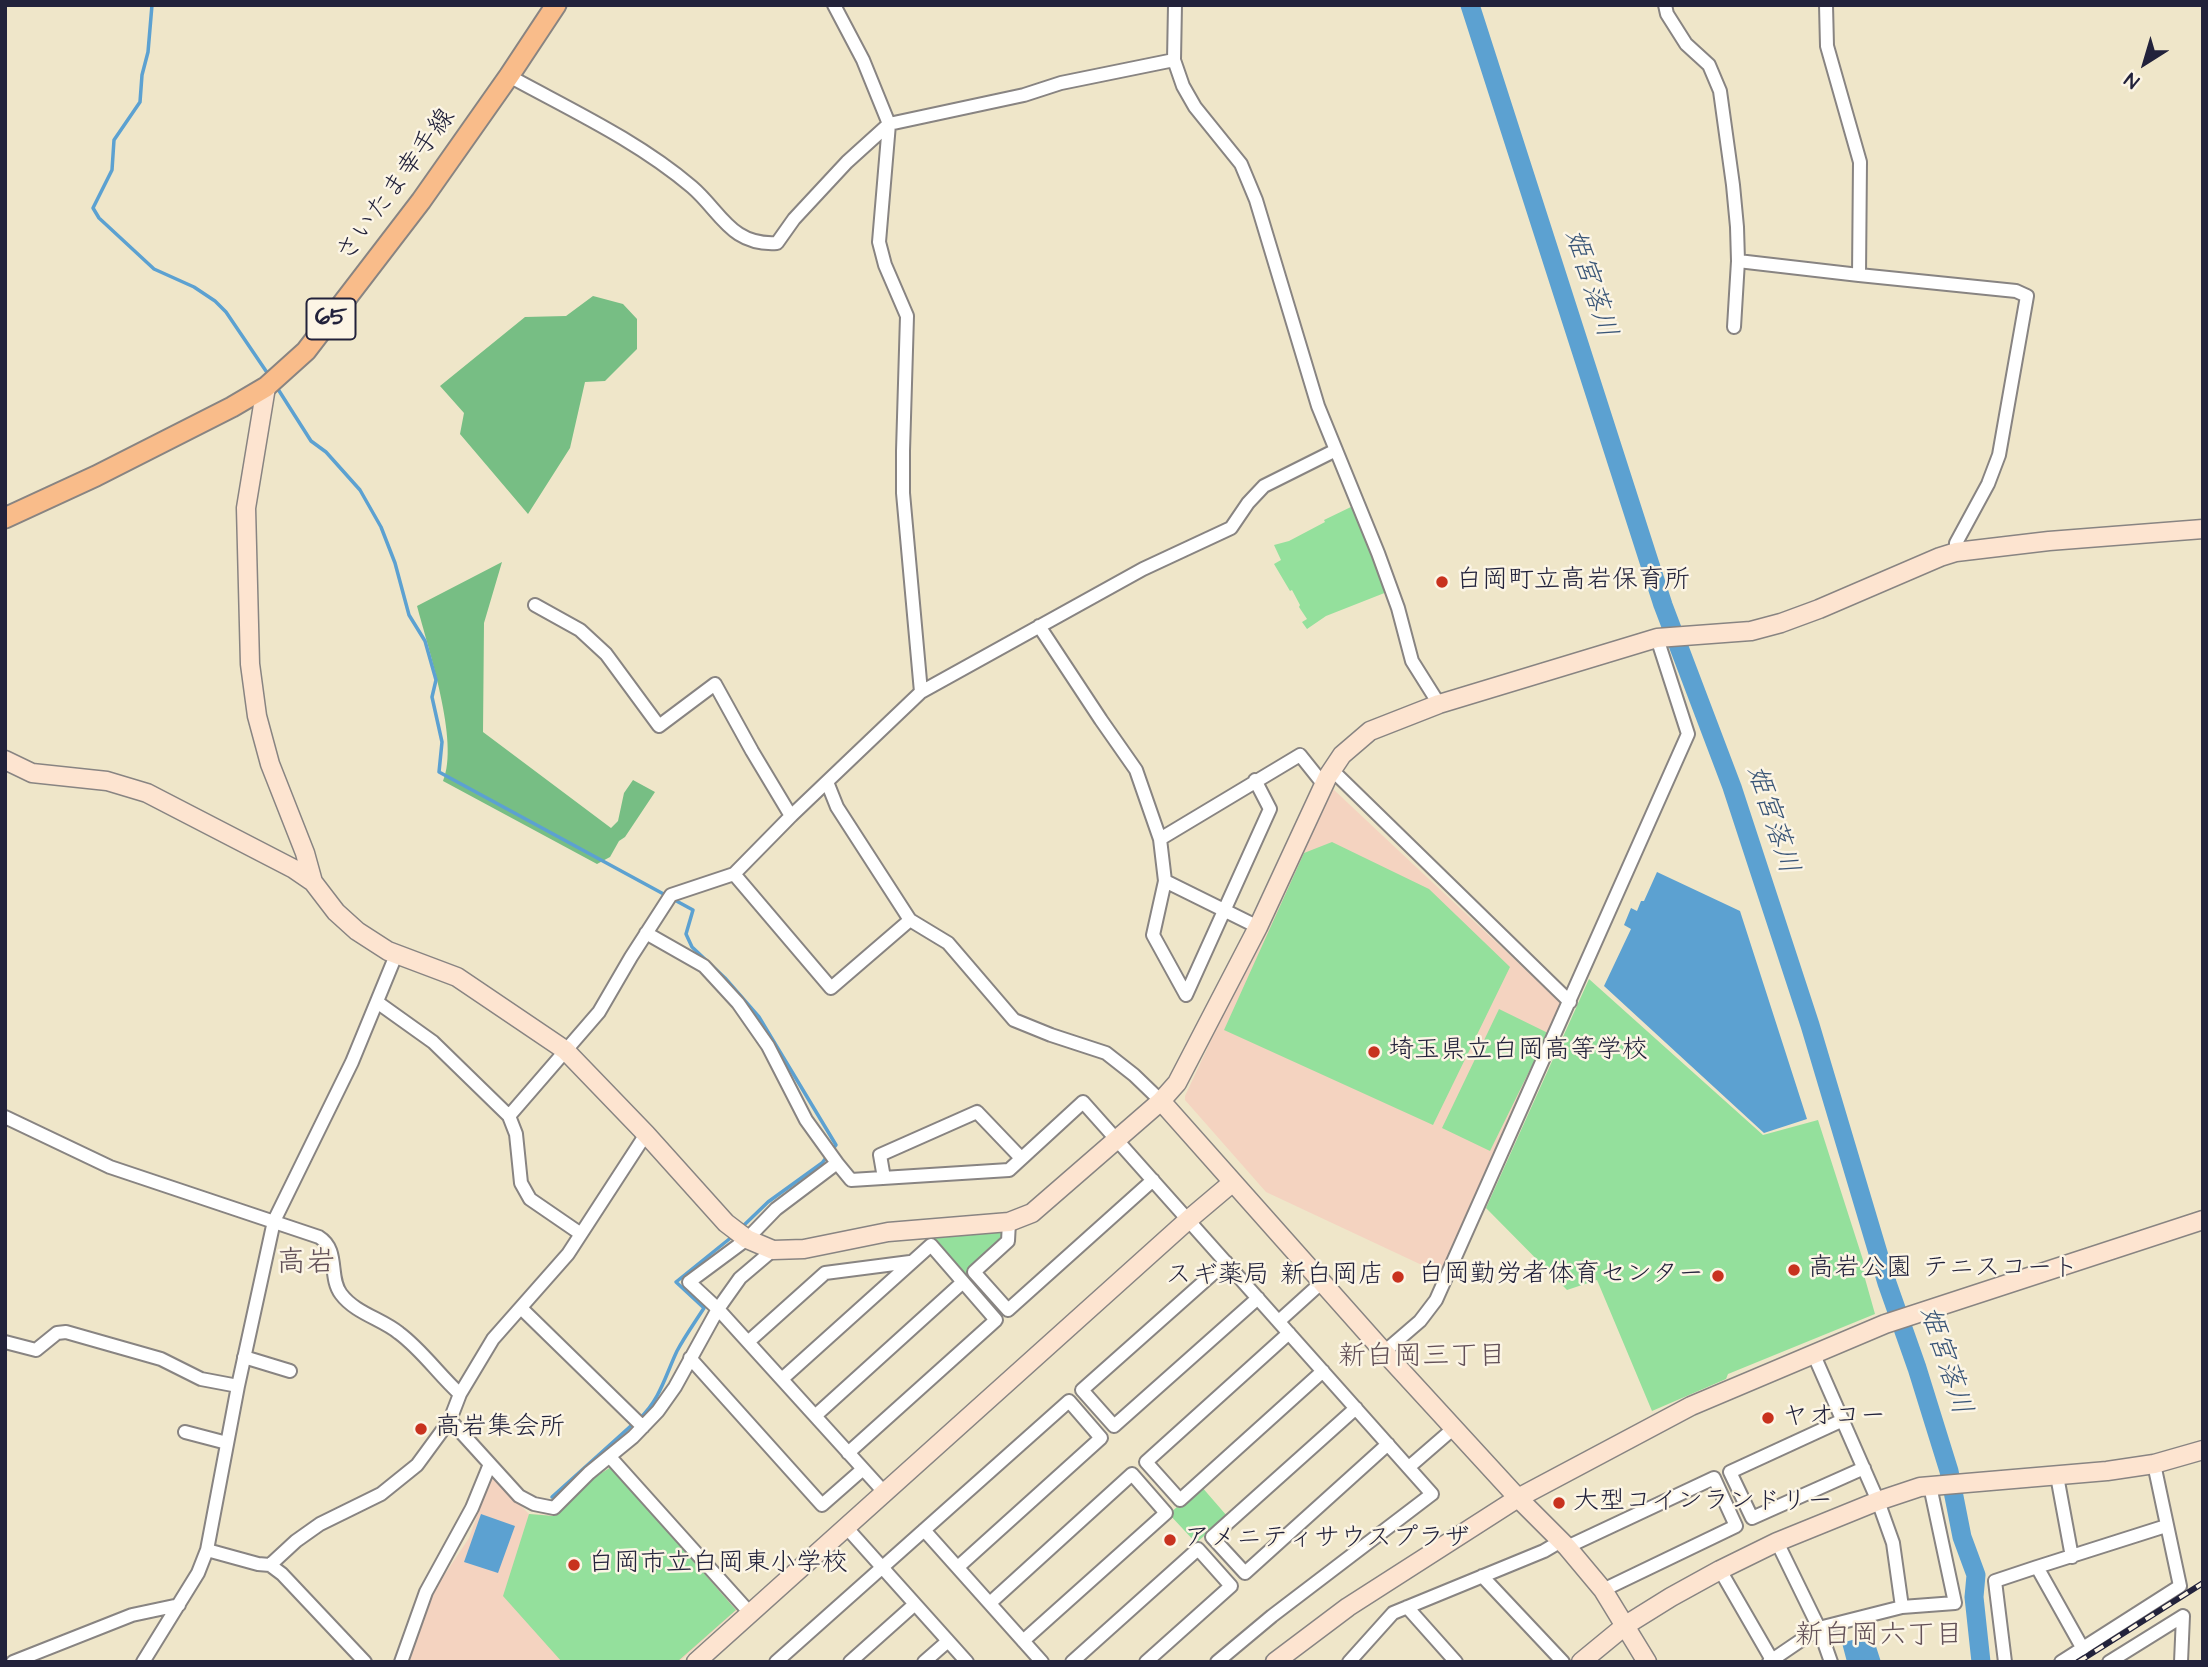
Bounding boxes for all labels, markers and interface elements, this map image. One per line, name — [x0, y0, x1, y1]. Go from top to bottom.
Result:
north arrow — [2110, 28, 2180, 98]
text: N — [2119, 66, 2145, 95]
street label: さいたま幸手線 — [331, 103, 463, 269]
water label: 姫宮落川 — [1556, 226, 1622, 342]
road number: 65 — [306, 298, 356, 340]
place label: 白岡町立高岩保育所 — [1456, 566, 1690, 598]
marker: 白岡町立高岩保育所 — [1434, 574, 1450, 590]
water label: 姫宮落川 — [1738, 762, 1804, 878]
place label: 埼玉県立白岡高等学校 — [1388, 1036, 1648, 1068]
marker: 埼玉県立白岡高等学校 — [1366, 1044, 1382, 1060]
district label: 高岩 — [276, 1247, 336, 1283]
place label: 高岩公園 テニスコート — [1808, 1254, 2078, 1286]
place label: 白岡勤労者体育センター — [1418, 1260, 1704, 1292]
place label: スギ薬局 新白岡店 — [1166, 1261, 1384, 1293]
marker: 高岩公園 テニスコート — [1786, 1262, 1802, 1278]
marker: 白岡勤労者体育センター — [1710, 1268, 1726, 1284]
marker: スギ薬局 新白岡店 — [1390, 1269, 1406, 1285]
water label: 姫宮落川 — [1911, 1303, 1977, 1419]
district label: 新白岡三丁目 — [1338, 1341, 1506, 1375]
place label: ヤオコー — [1782, 1402, 1886, 1434]
marker: ヤオコー — [1760, 1410, 1776, 1426]
place label: 高岩集会所 — [435, 1413, 565, 1445]
marker: 高岩集会所 — [413, 1421, 429, 1437]
place label: 大型コインランドリー — [1573, 1487, 1833, 1519]
marker: 大型コインランドリー — [1551, 1495, 1567, 1511]
place label: アメニティサウスプラザ — [1184, 1524, 1470, 1556]
marker: アメニティサウスプラザ — [1162, 1532, 1178, 1548]
place label: 白岡市立白岡東小学校 — [588, 1549, 848, 1581]
marker: 白岡市立白岡東小学校 — [566, 1557, 582, 1573]
district label: 新白岡六丁目 — [1795, 1620, 1963, 1654]

